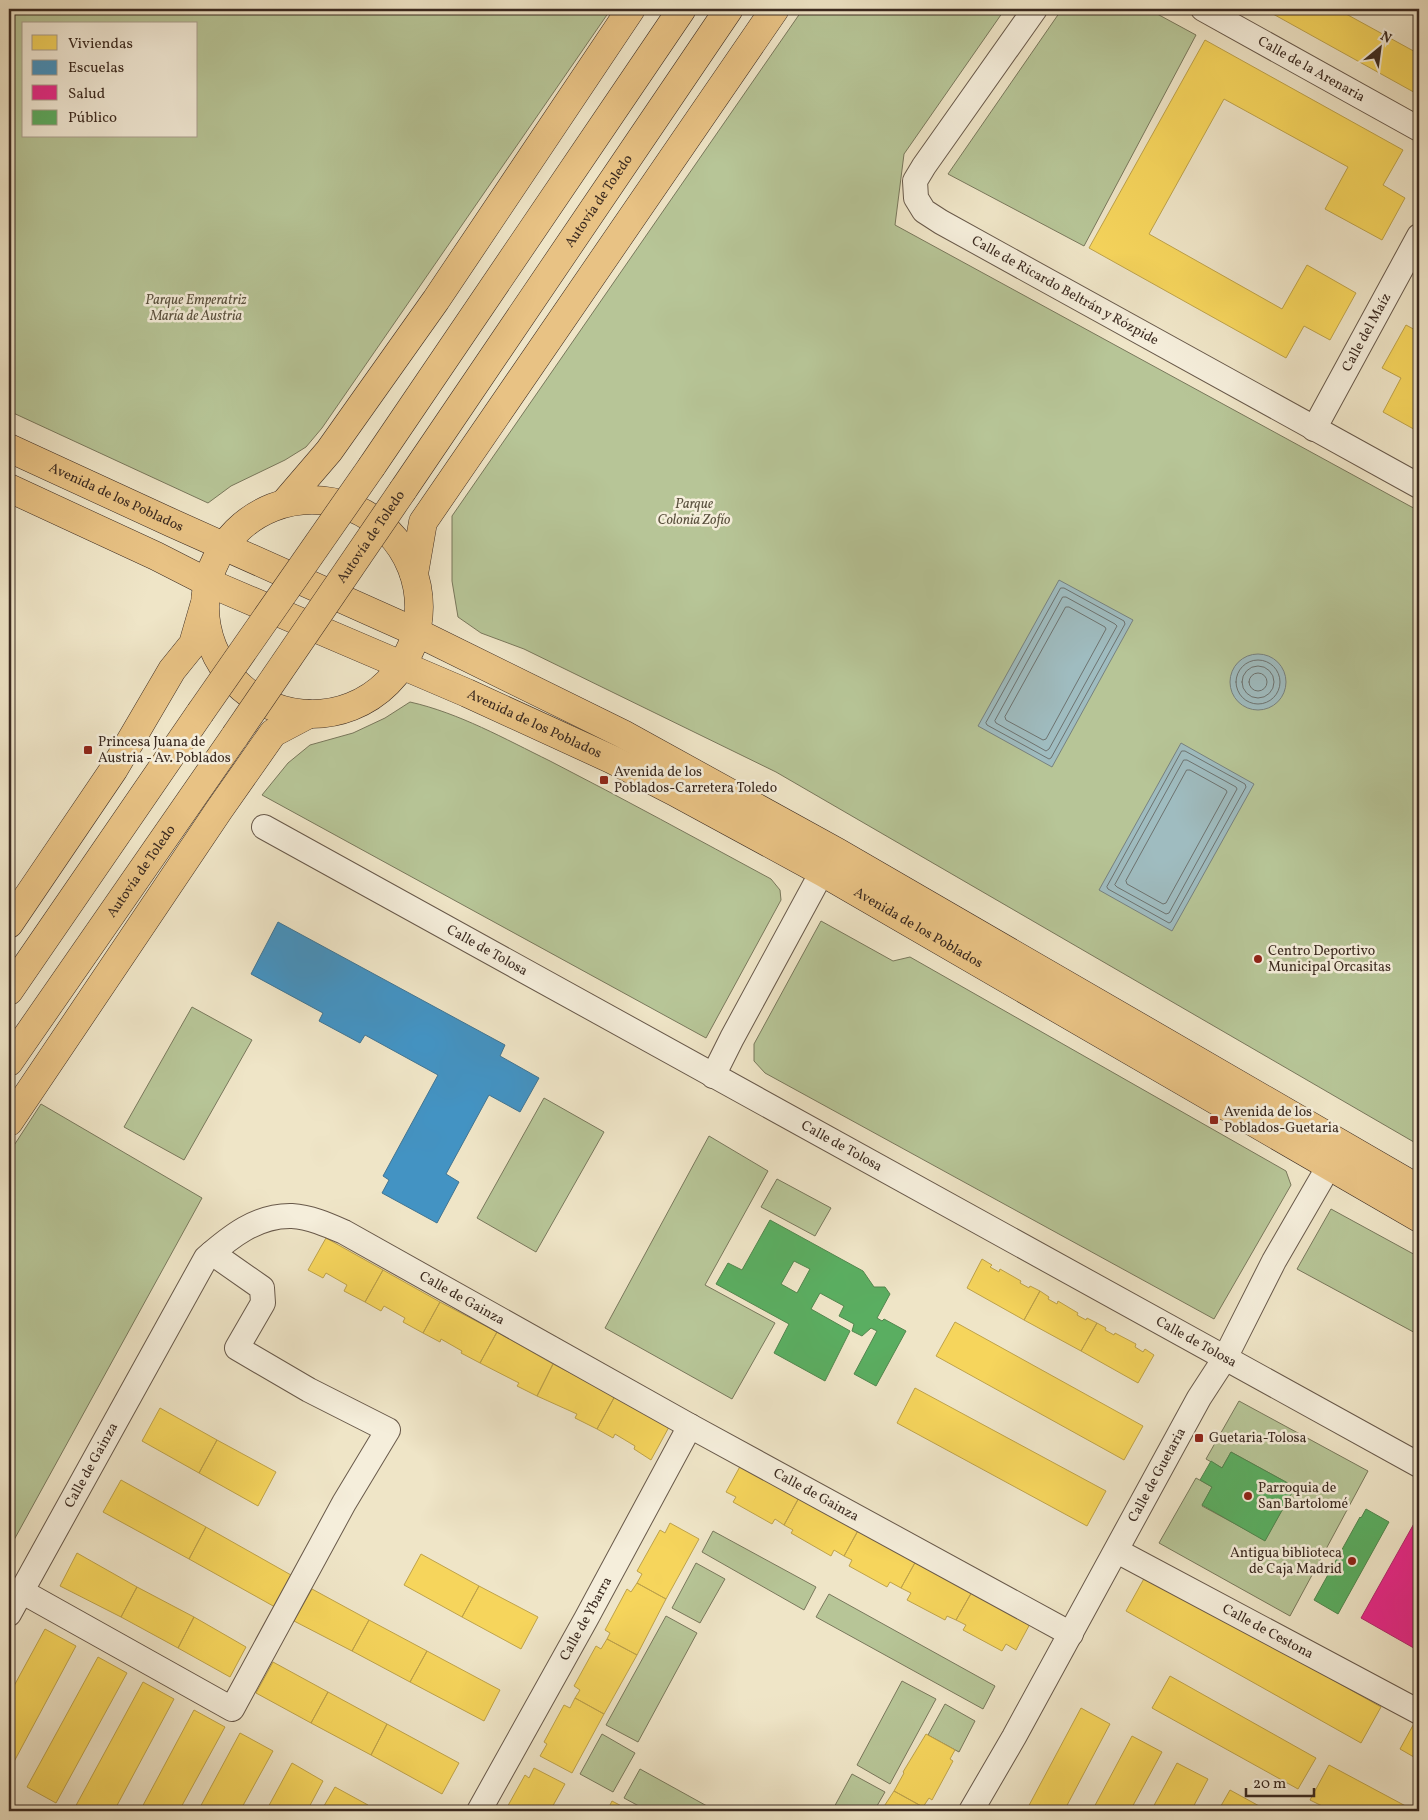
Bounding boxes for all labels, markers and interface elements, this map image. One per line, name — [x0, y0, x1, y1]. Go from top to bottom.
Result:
legend — [22, 22, 198, 138]
north arrow — [1356, 22, 1406, 72]
text: N — [1377, 27, 1395, 49]
street label: Calle de la Arenaria — [1254, 32, 1369, 107]
text: Viviendas — [68, 34, 133, 55]
text: Escuelas — [68, 58, 124, 79]
text: Salud — [68, 84, 105, 105]
text: Público — [68, 108, 117, 129]
street label: Autovía de Toledo — [560, 151, 637, 251]
street label: Calle de Ricardo Beltrán y Rózpide — [968, 231, 1162, 350]
street label: Calle del Maíz — [1337, 290, 1396, 375]
park label: Parque Emperatriz María de Austria — [145, 291, 247, 326]
street label: Avenida de los Poblados — [46, 458, 187, 536]
street label: Autovía de Toledo — [332, 487, 409, 587]
park label: Parque Colonia Zofío — [658, 495, 731, 530]
street label: Avenida de los Poblados — [464, 685, 605, 763]
place label: Princesa Juana de Austria - Av. Poblados — [98, 733, 231, 768]
marker: Princesa Juana de Austria - Av. Poblados — [82, 744, 94, 756]
place label: Avenida de los Poblados-Carretera Toledo — [614, 763, 777, 798]
marker: Avenida de los Poblados-Carretera Toledo — [598, 774, 610, 786]
street label: Autovía de Toledo — [102, 821, 180, 921]
street label: Avenida de los Poblados — [850, 883, 986, 973]
street label: Calle de Tolosa — [443, 920, 531, 980]
place label: Centro Deportivo Municipal Orcasitas — [1268, 942, 1391, 977]
marker: Centro Deportivo Municipal Orcasitas — [1252, 953, 1264, 965]
place label: Avenida de los Poblados-Guetaria — [1224, 1103, 1339, 1138]
marker: Avenida de los Poblados-Guetaria — [1208, 1114, 1220, 1126]
street label: Calle de Tolosa — [798, 1116, 886, 1176]
street label: Calle de Gainza — [416, 1267, 508, 1330]
street label: Calle de Tolosa — [1152, 1312, 1240, 1372]
street label: Calle de Gainza — [60, 1419, 123, 1511]
street label: Calle de Guetaria — [1123, 1424, 1190, 1526]
place label: Guetaria-Tolosa — [1209, 1429, 1307, 1448]
marker: Guetaria-Tolosa — [1193, 1432, 1205, 1444]
street label: Calle de Gainza — [770, 1464, 862, 1526]
place label: Parroquia de San Bartolomé — [1258, 1479, 1349, 1514]
marker: Parroquia de San Bartolomé — [1242, 1490, 1254, 1502]
place label: Antigua biblioteca de Caja Madrid — [1230, 1544, 1342, 1579]
marker: Antigua biblioteca de Caja Madrid — [1346, 1555, 1358, 1567]
street label: Calle de Ybarra — [555, 1573, 617, 1664]
street label: Calle de Cestona — [1219, 1599, 1317, 1664]
scale bar — [1246, 1765, 1313, 1797]
text: 20 m — [1253, 1774, 1286, 1795]

